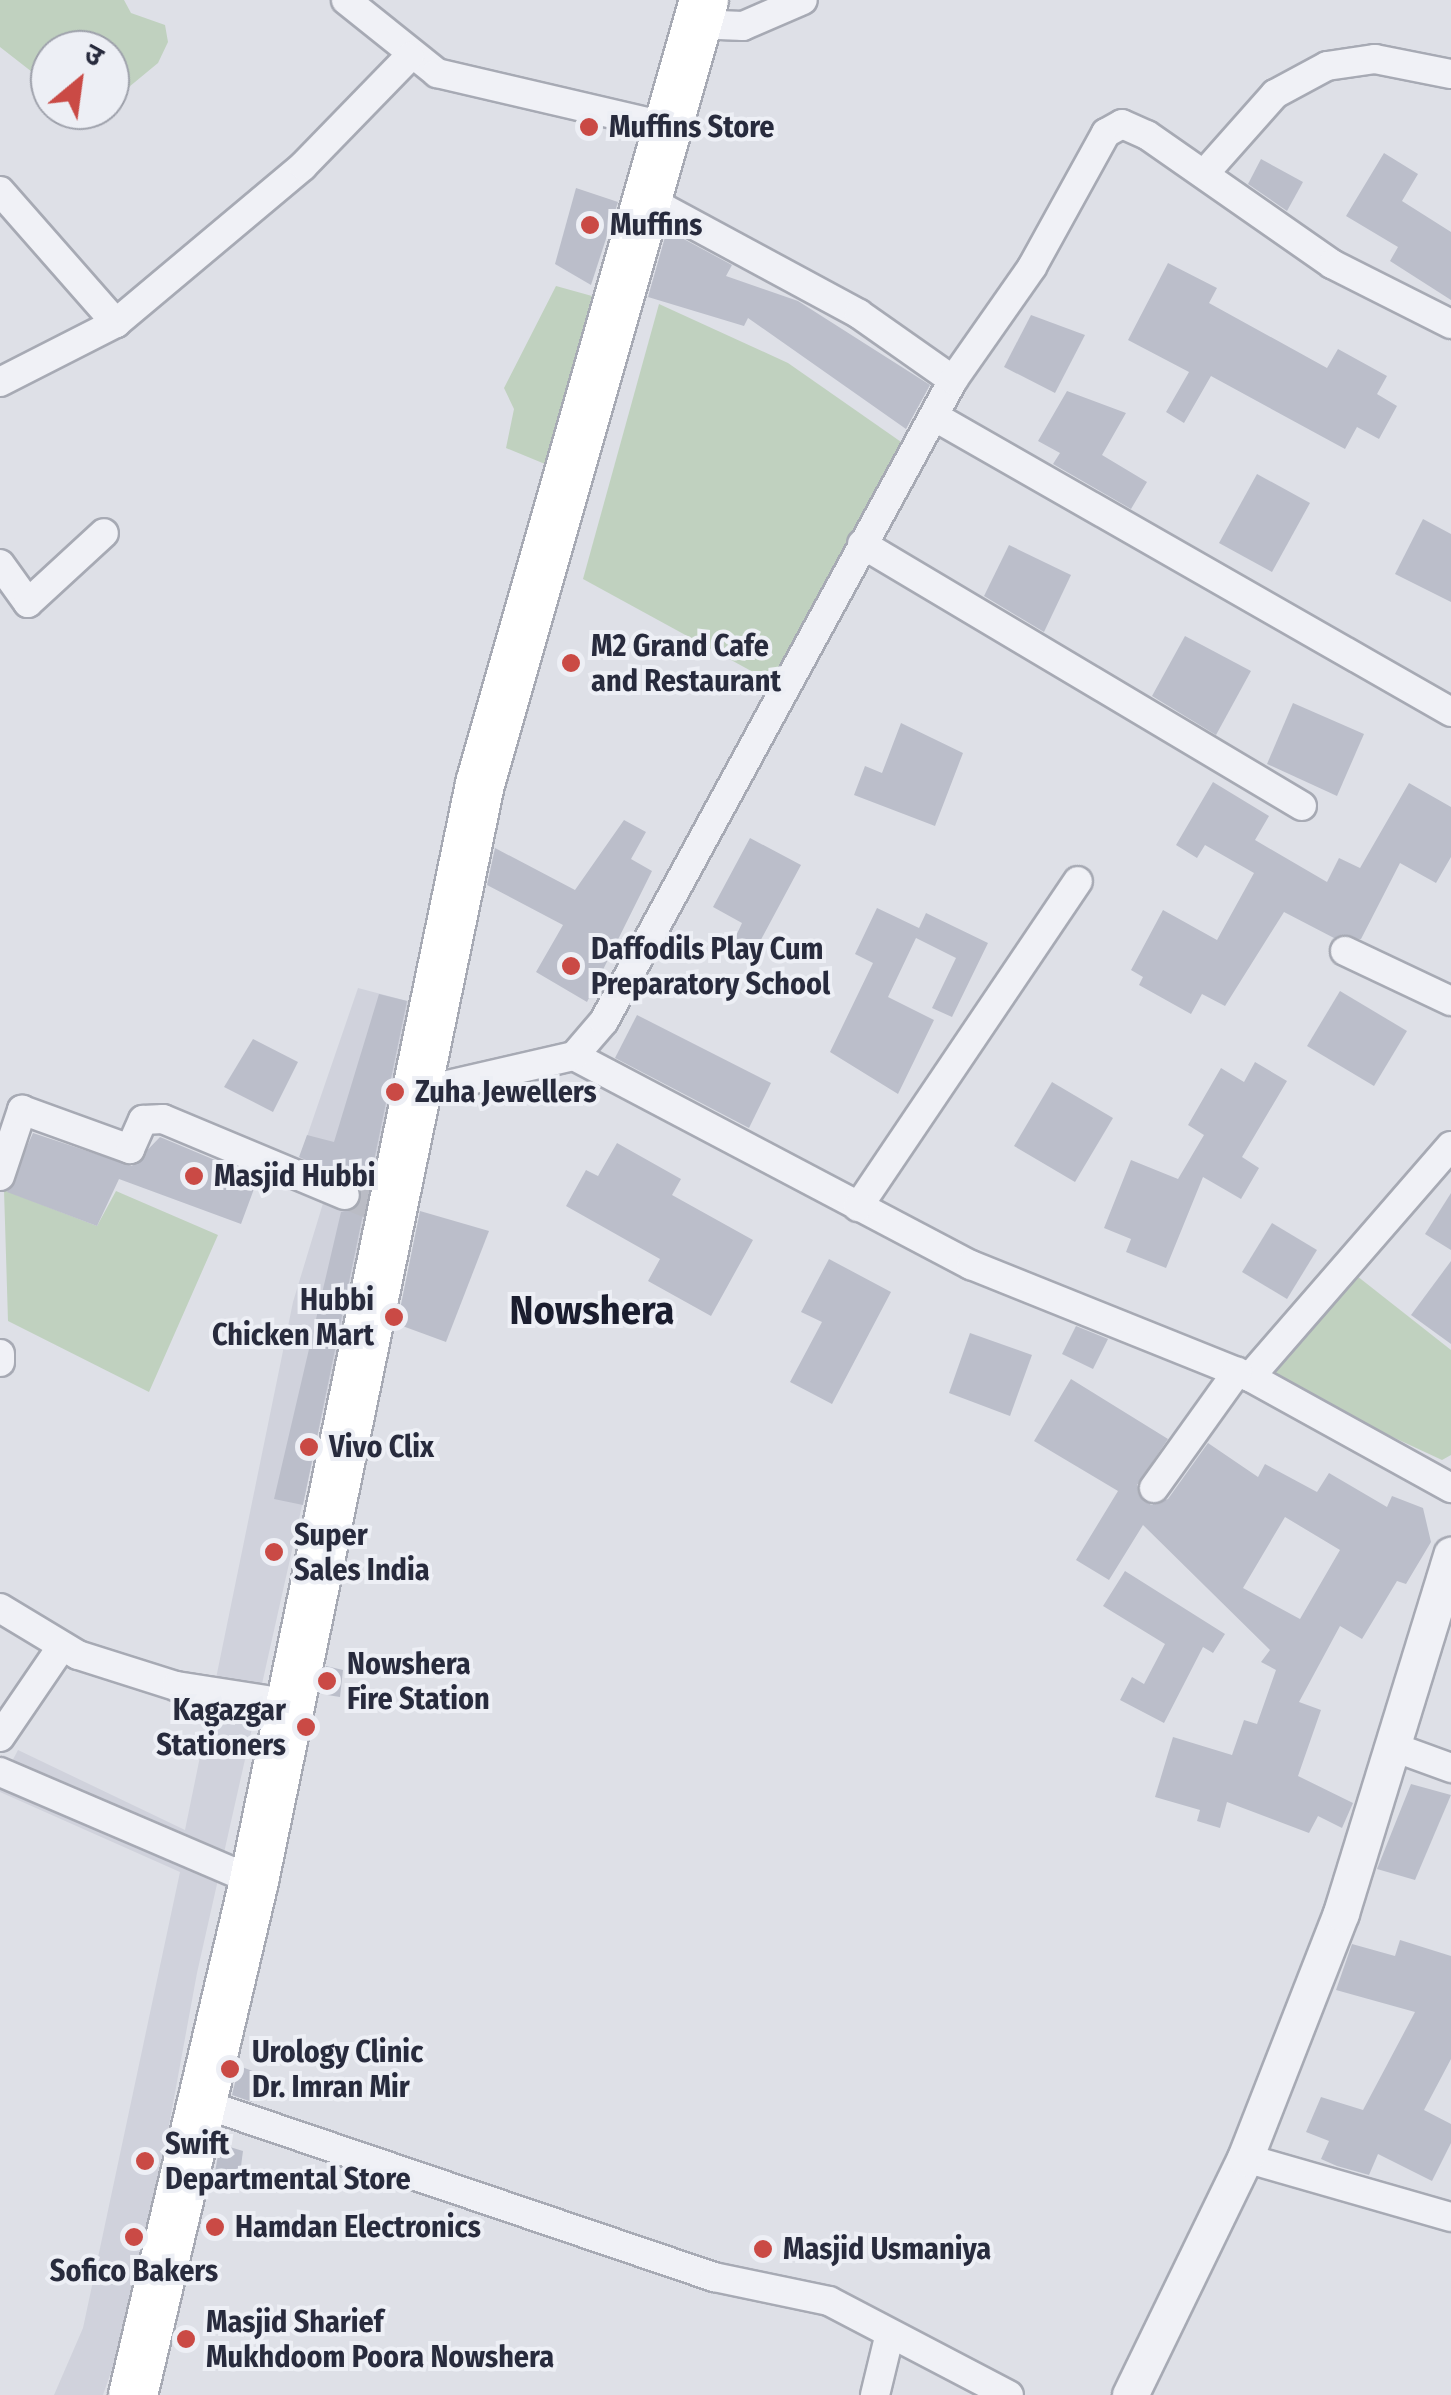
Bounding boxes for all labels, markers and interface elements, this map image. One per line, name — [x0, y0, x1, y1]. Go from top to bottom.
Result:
north arrow — [30, 30, 130, 130]
text: उ — [79, 37, 109, 73]
place label: Muffins Store — [609, 109, 775, 145]
marker: Muffins Store — [578, 116, 600, 138]
place label: Muffins — [610, 207, 702, 243]
marker: Muffins — [579, 214, 601, 236]
place label: M2 Grand Cafe and Restaurant — [591, 628, 781, 698]
marker: M2 Grand Cafe and Restaurant — [560, 652, 582, 674]
place label: Daffodils Play Cum Preparatory School — [591, 931, 830, 1002]
marker: Daffodils Play Cum Preparatory School — [560, 955, 582, 977]
place label: Zuha Jewellers — [415, 1074, 597, 1110]
marker: Zuha Jewellers — [384, 1081, 406, 1103]
place label: Masjid Hubbi — [214, 1158, 376, 1194]
marker: Masjid Hubbi — [183, 1165, 205, 1187]
place label: Hubbi Chicken Mart — [212, 1282, 374, 1352]
district label: Nowshera — [510, 1287, 674, 1335]
marker: Hubbi Chicken Mart — [383, 1306, 405, 1328]
place label: Vivo Clix — [329, 1429, 434, 1465]
marker: Vivo Clix — [298, 1436, 320, 1458]
place label: Super Sales India — [294, 1517, 430, 1588]
marker: Super Sales India — [263, 1541, 285, 1563]
place label: Nowshera Fire Station — [347, 1646, 490, 1716]
marker: Nowshera Fire Station — [316, 1670, 338, 1692]
place label: Kagazgar Stationers — [156, 1692, 286, 1762]
marker: Kagazgar Stationers — [295, 1716, 317, 1738]
place label: Urology Clinic Dr. Imran Mir — [252, 2034, 423, 2104]
marker: Urology Clinic Dr. Imran Mir — [217, 2056, 243, 2082]
place label: Swift Departmental Store — [165, 2126, 411, 2196]
marker: Swift Departmental Store — [134, 2150, 156, 2172]
place label: Hamdan Electronics — [235, 2209, 481, 2245]
marker: Hamdan Electronics — [204, 2216, 226, 2238]
marker: Sofico Bakers — [123, 2226, 145, 2248]
place label: Masjid Usmaniya — [783, 2231, 991, 2267]
marker: Masjid Usmaniya — [752, 2238, 774, 2260]
place label: Sofico Bakers — [50, 2253, 218, 2289]
place label: Masjid Sharief Mukhdoom Poora Nowshera — [206, 2304, 554, 2374]
marker: Masjid Sharief Mukhdoom Poora Nowshera — [175, 2328, 197, 2350]

